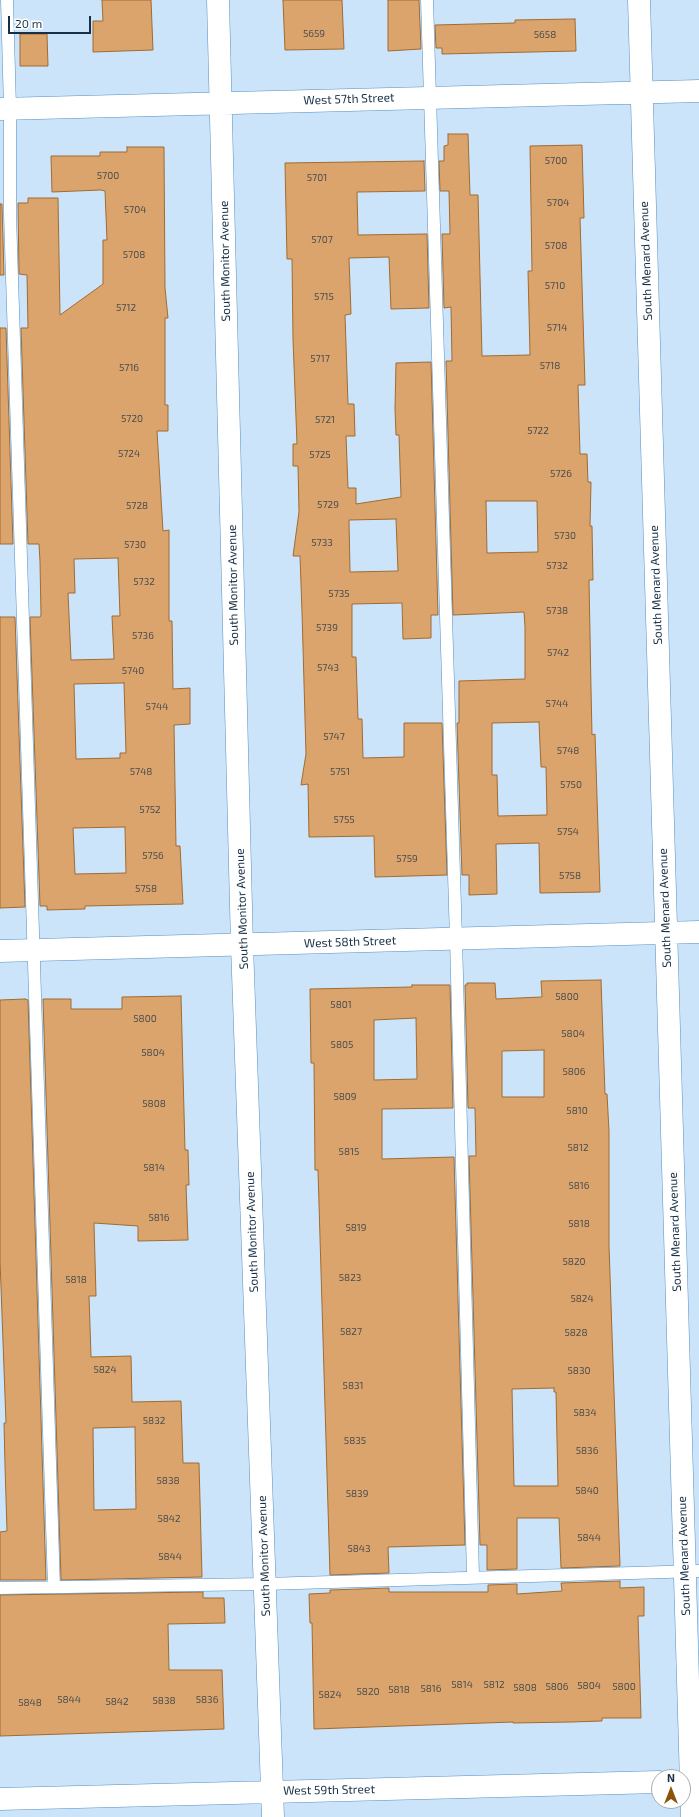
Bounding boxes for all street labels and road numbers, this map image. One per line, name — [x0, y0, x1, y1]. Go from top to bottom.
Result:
street label: West 57th Street — [303, 90, 395, 108]
street label: South Monitor Avenue — [217, 200, 233, 322]
street label: South Menard Avenue — [637, 201, 655, 321]
street label: South Monitor Avenue — [225, 524, 241, 646]
street label: South Menard Avenue — [647, 525, 665, 645]
street label: South Monitor Avenue — [233, 848, 251, 970]
street label: South Menard Avenue — [656, 848, 674, 968]
street label: West 58th Street — [304, 933, 396, 951]
street label: South Monitor Avenue — [243, 1171, 261, 1293]
street label: South Menard Avenue — [666, 1172, 684, 1292]
street label: South Monitor Avenue — [255, 1495, 273, 1617]
street label: South Menard Avenue — [675, 1496, 693, 1616]
street label: West 59th Street — [283, 1782, 375, 1798]

